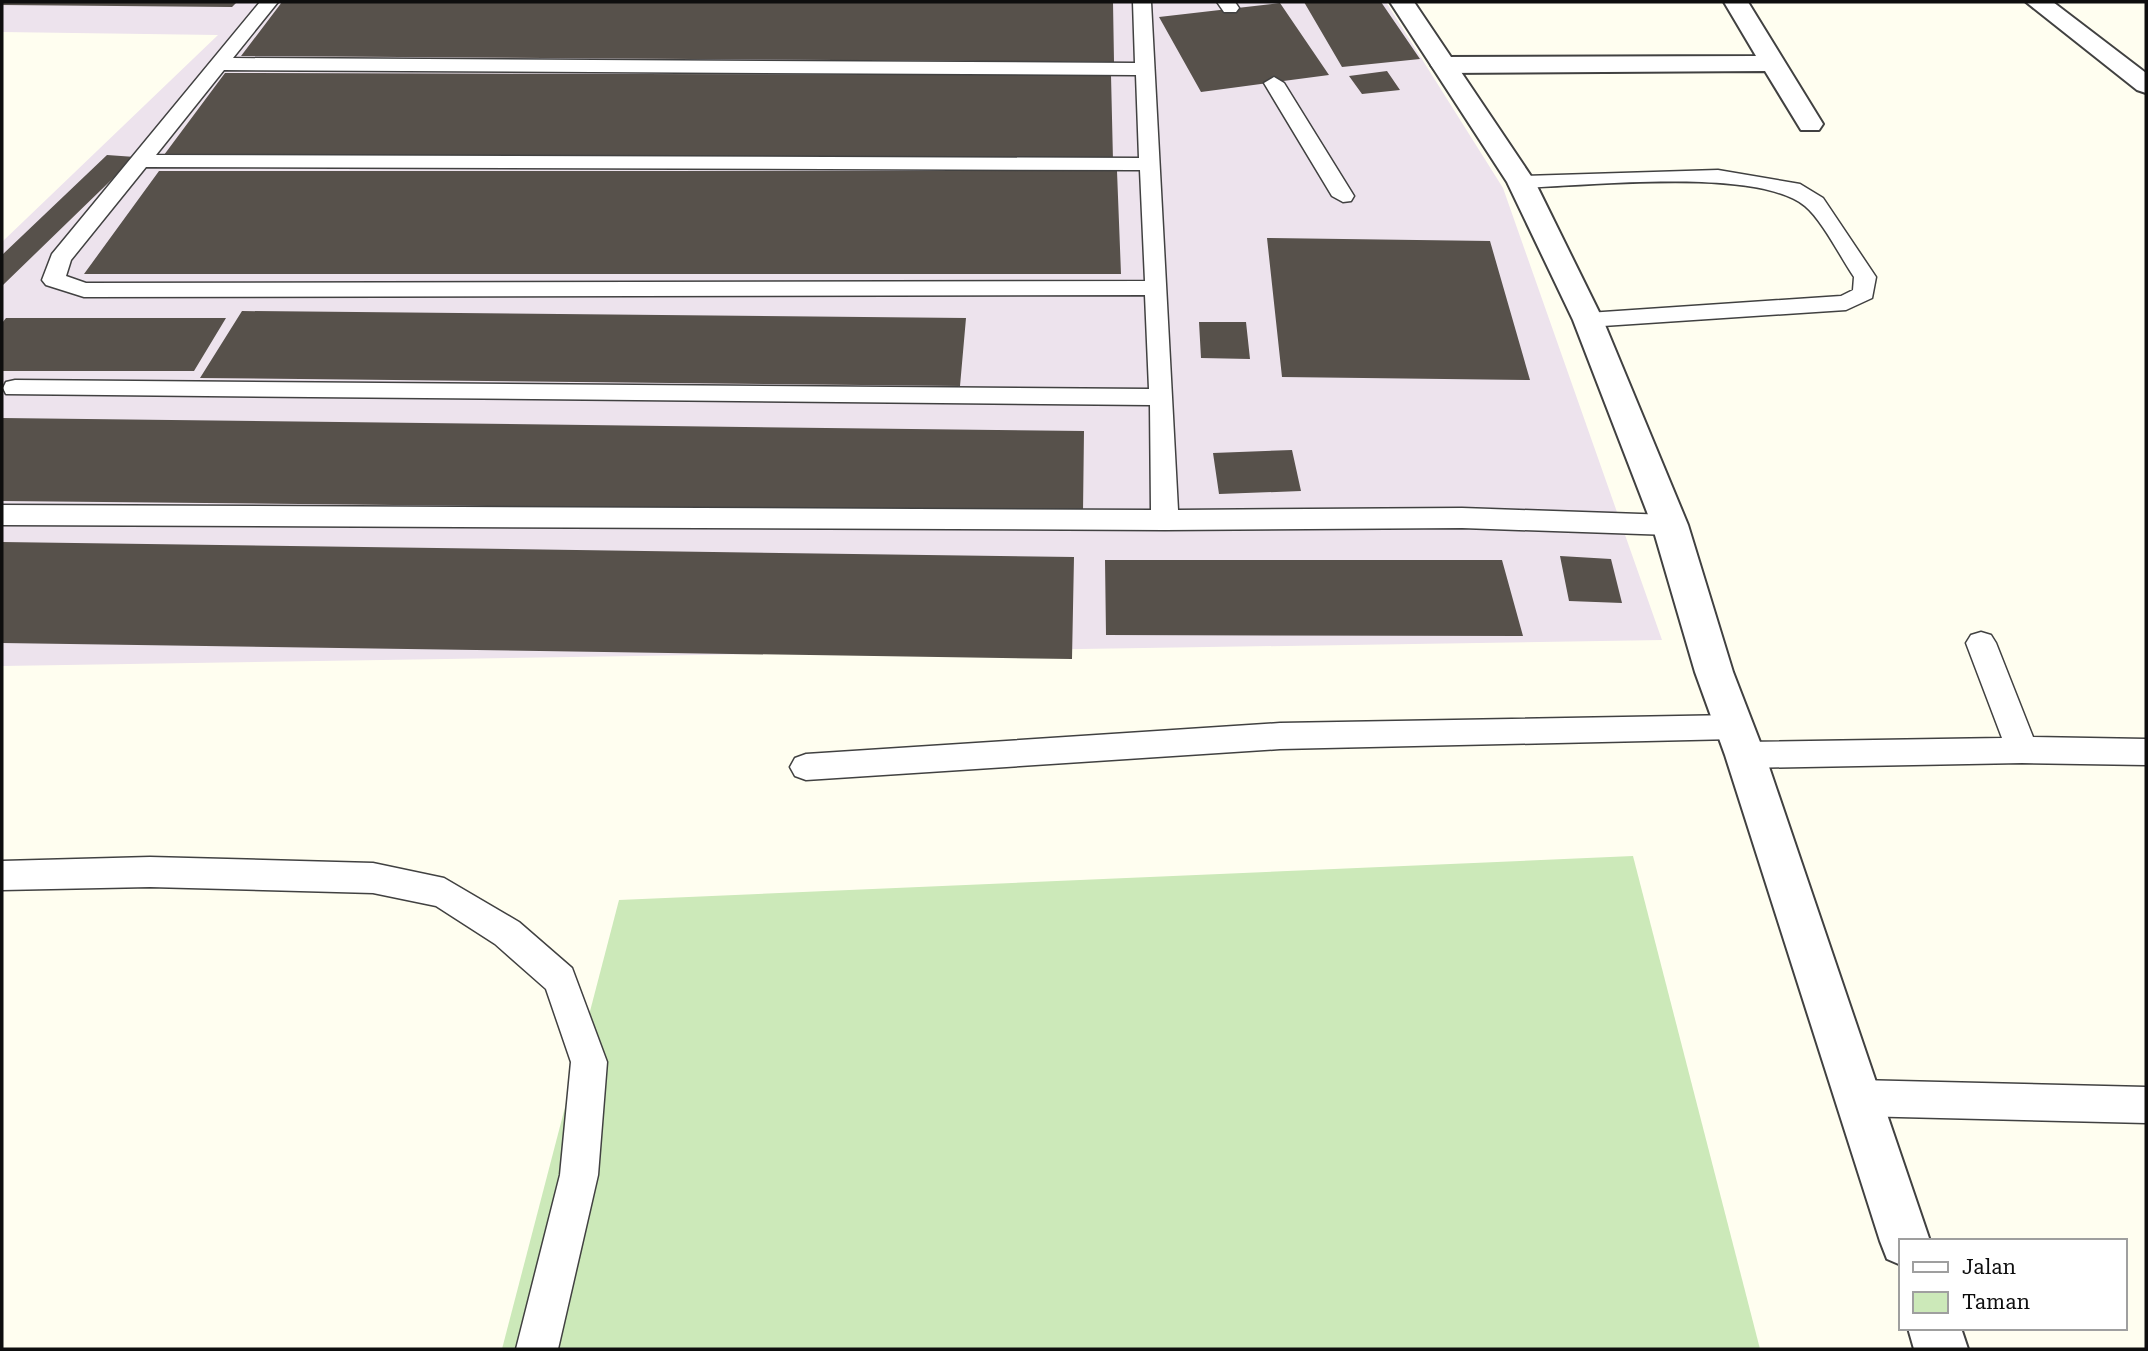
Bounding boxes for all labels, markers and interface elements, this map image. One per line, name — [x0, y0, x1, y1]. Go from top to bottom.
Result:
legend — [1899, 1239, 2127, 1330]
text: Jalan — [1962, 1255, 2017, 1279]
text: Taman — [1962, 1290, 2031, 1314]

